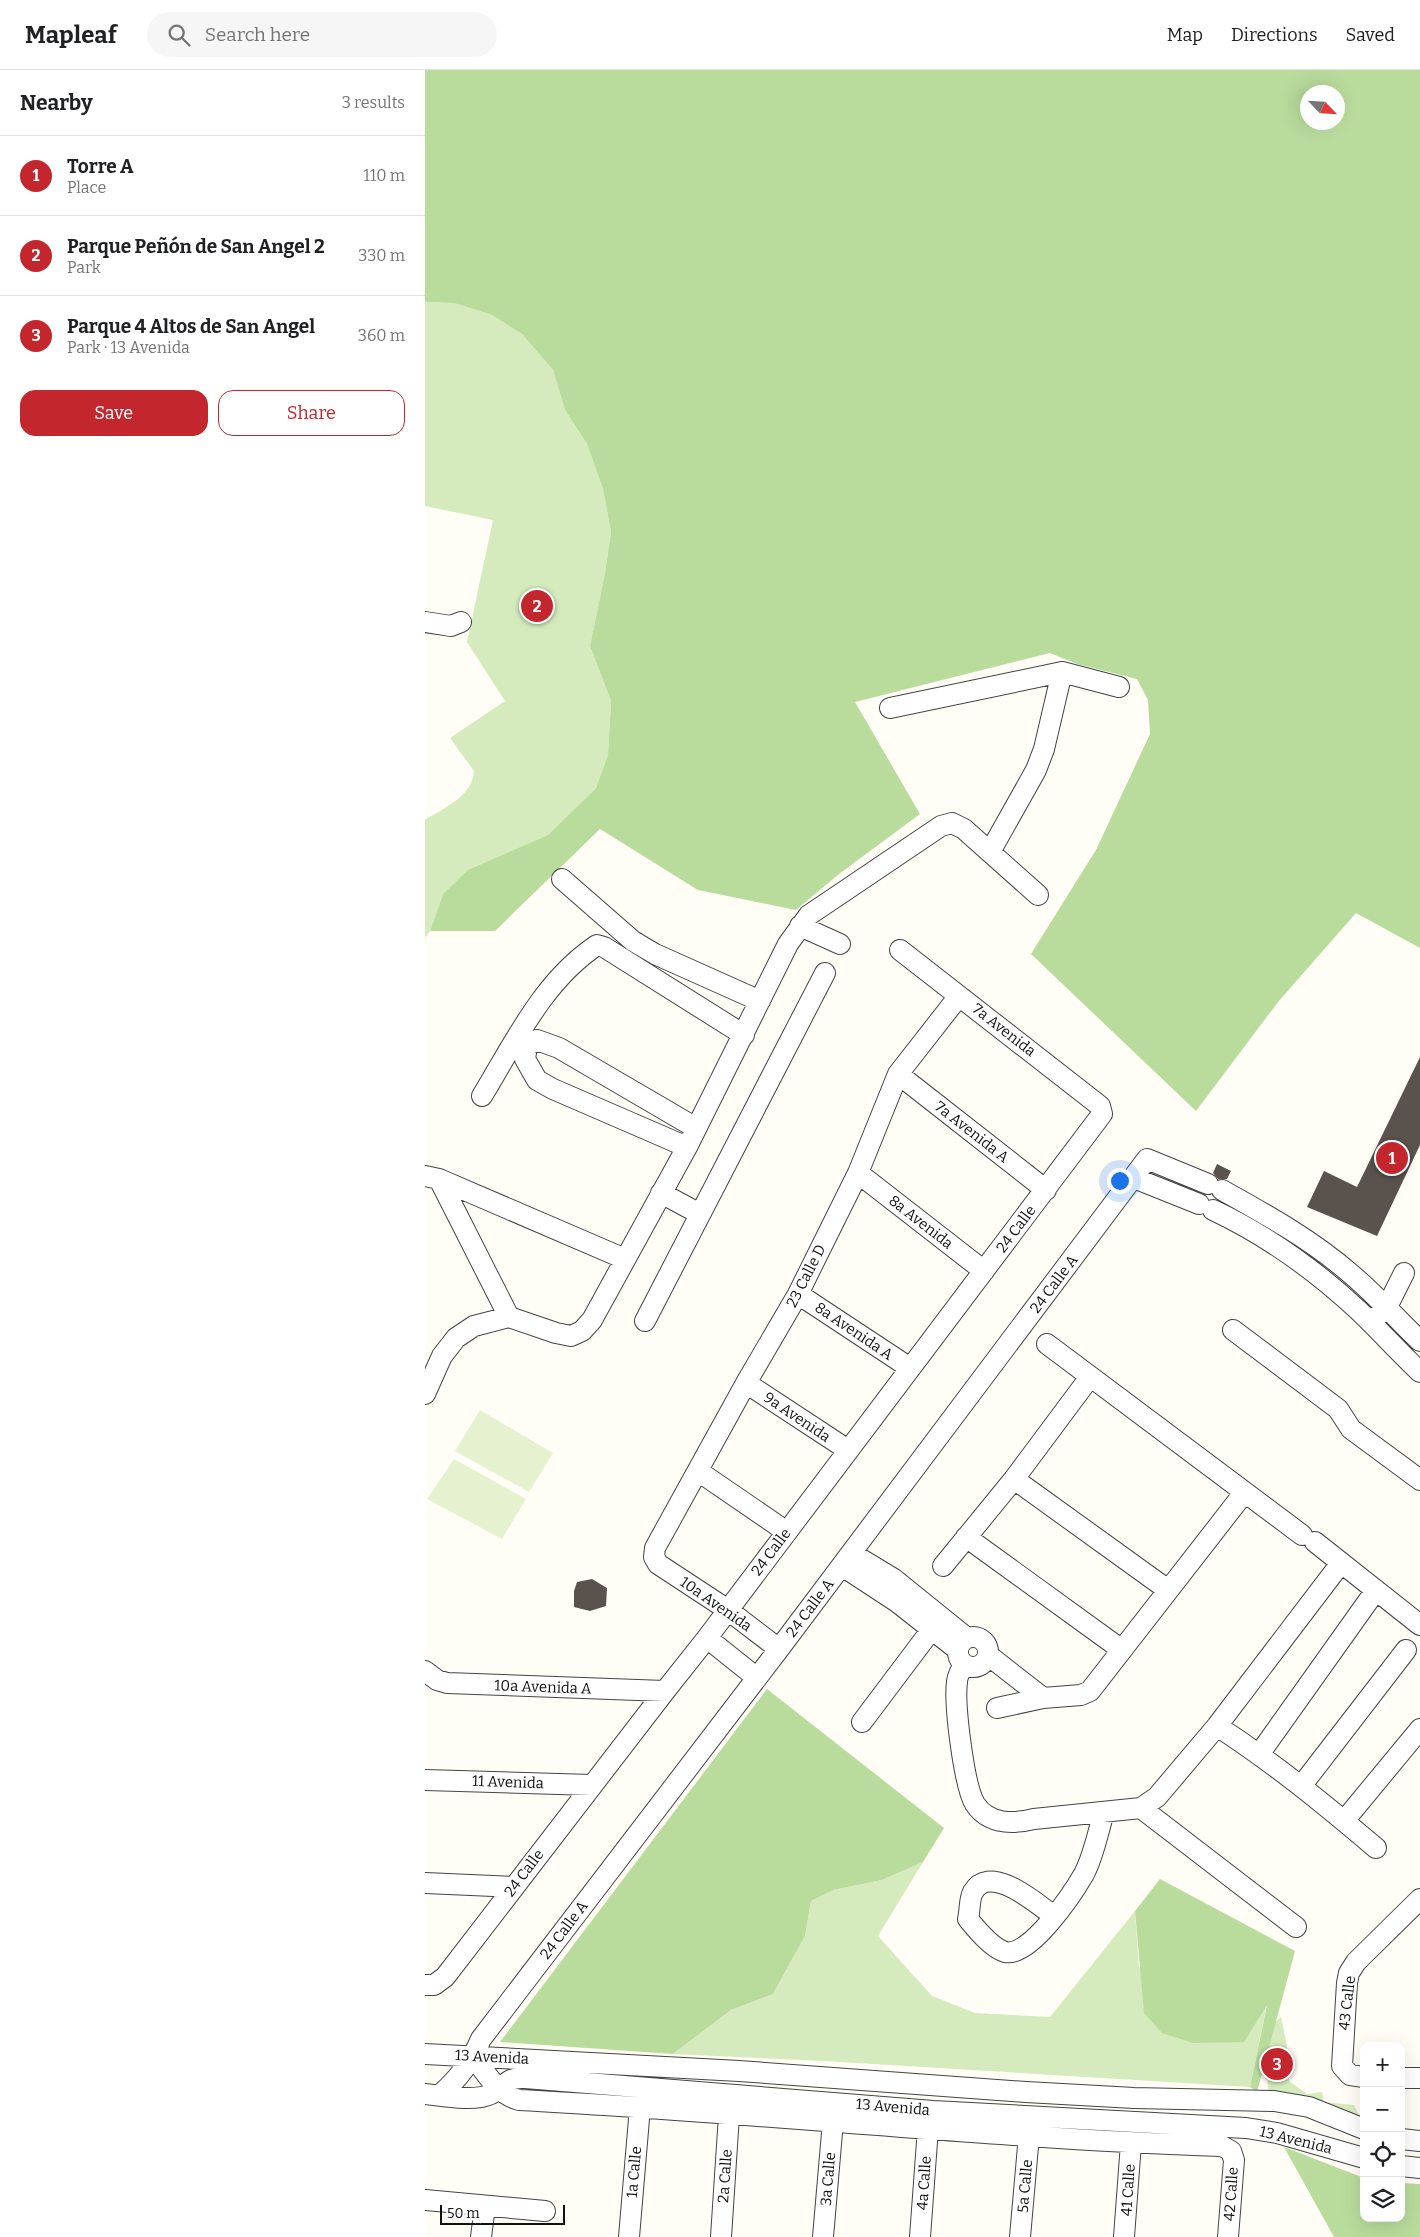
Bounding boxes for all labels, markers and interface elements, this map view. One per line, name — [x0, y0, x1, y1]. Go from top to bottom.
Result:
search box — [147, 12, 497, 57]
text: Mapleaf — [25, 21, 117, 49]
icon: search — [165, 21, 193, 49]
text: Search here — [205, 23, 310, 46]
text: Map — [1167, 24, 1203, 46]
text: Directions — [1231, 24, 1318, 46]
text: Saved — [1346, 24, 1395, 46]
north arrow — [1300, 85, 1345, 130]
text: Nearby — [20, 90, 93, 116]
text: 3 results — [342, 93, 405, 112]
text: Torre A — [67, 155, 134, 178]
text: 1 — [33, 166, 39, 185]
text: 110 m — [363, 166, 405, 185]
text: Place — [67, 178, 106, 197]
text: Parque Peñón de San Angel 2 — [67, 235, 325, 258]
text: 2 — [31, 246, 41, 265]
text: 330 m — [358, 246, 405, 265]
text: Park — [67, 258, 101, 277]
text: Parque 4 Altos de San Angel — [67, 315, 315, 338]
text: 3 — [31, 326, 41, 345]
text: 360 m — [358, 326, 405, 345]
text: Park · 13 Avenida — [67, 338, 190, 357]
button: Save — [20, 390, 208, 436]
button: Share — [218, 390, 405, 436]
pin: 2 — [521, 587, 553, 625]
street label: 7a Avenida — [969, 1000, 1039, 1060]
street label: 7a Avenida A — [931, 1098, 1013, 1167]
pin: 1 — [1376, 1139, 1408, 1177]
your location — [1107, 1168, 1133, 1194]
street label: 8a Avenida — [885, 1191, 957, 1253]
street label: 24 Calle — [992, 1202, 1040, 1256]
street label: 23 Calle D — [783, 1242, 829, 1310]
street label: 24 Calle A — [1026, 1251, 1082, 1317]
street label: 8a Avenida A — [812, 1298, 897, 1364]
street label: 9a Avenida — [760, 1388, 834, 1446]
street label: 24 Calle — [747, 1525, 795, 1579]
street label: 10a Avenida — [677, 1573, 755, 1635]
street label: 24 Calle A — [782, 1575, 838, 1641]
street label: 10a Avenida A — [494, 1676, 592, 1698]
street label: 11 Avenida — [472, 1772, 544, 1792]
street label: 24 Calle — [500, 1846, 548, 1900]
street label: 24 Calle A — [536, 1897, 592, 1963]
street label: 43 Calle — [1335, 1975, 1359, 2031]
map controls — [1360, 2042, 1405, 2222]
button: + — [1360, 2042, 1405, 2087]
pin: 3 — [1261, 2045, 1293, 2083]
street label: 13 Avenida — [454, 2046, 530, 2068]
button: − — [1360, 2087, 1405, 2132]
street label: 13 Avenida — [855, 2095, 931, 2119]
street label: 13 Avenida — [1258, 2122, 1334, 2158]
button: locate — [1360, 2132, 1405, 2177]
street label: 1a Calle — [623, 2145, 645, 2199]
street label: 2a Calle — [714, 2149, 736, 2203]
street label: 3a Calle — [817, 2151, 839, 2207]
street label: 4a Calle — [913, 2155, 935, 2211]
street label: 5a Calle — [1014, 2158, 1036, 2214]
street label: 41 Calle — [1117, 2163, 1139, 2217]
street label: 42 Calle — [1220, 2166, 1242, 2222]
button: layers — [1360, 2177, 1405, 2222]
scale bar — [440, 2202, 565, 2225]
text: 50 m — [447, 2205, 480, 2222]

